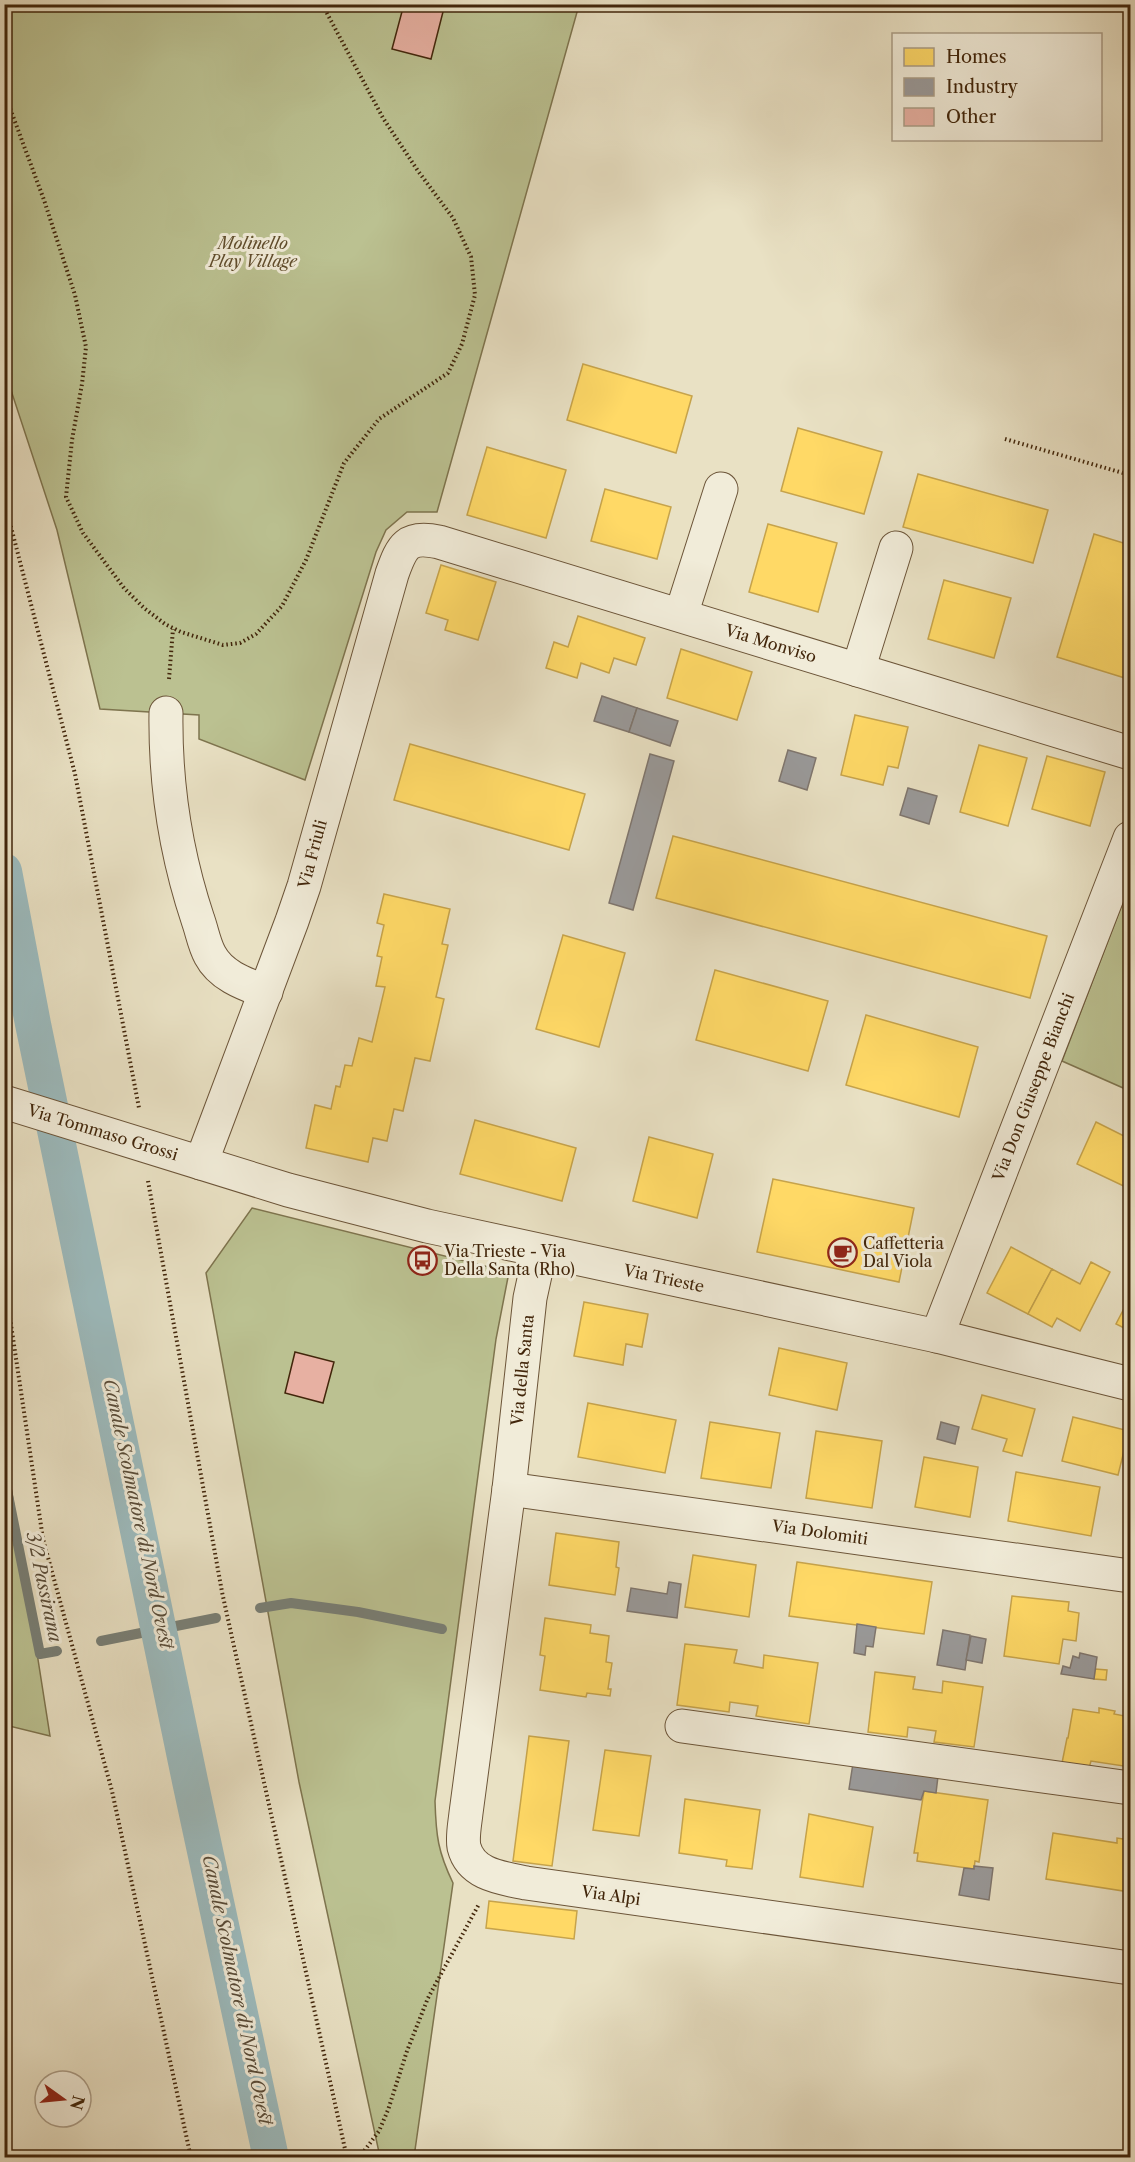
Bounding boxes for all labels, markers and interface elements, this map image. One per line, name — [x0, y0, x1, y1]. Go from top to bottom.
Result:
legend — [892, 33, 1102, 141]
text: Homes — [946, 46, 1007, 68]
text: Industry — [946, 76, 1019, 98]
text: Other — [946, 106, 997, 128]
park label: Molinello Play Village — [207, 233, 298, 271]
street label: Via Monviso — [722, 619, 819, 666]
street label: Via Friuli — [293, 817, 331, 892]
street label: Via Don Giuseppe Bianchi — [987, 990, 1078, 1185]
street label: Via Tommaso Grossi — [24, 1099, 181, 1164]
place label: Caffetteria Dal Viola — [863, 1233, 944, 1271]
cafe icon: Caffetteria Dal Viola — [826, 1236, 858, 1268]
place label: Via Trieste - Via Della Santa (Rho) — [443, 1241, 575, 1279]
bus stop icon: Via Trieste - Via Della Santa (Rho) — [407, 1244, 439, 1276]
street label: Via Trieste — [621, 1260, 706, 1296]
street label: Via della Santa — [506, 1313, 538, 1428]
water label: Canale Scolmatore di Nord Ovest — [99, 1377, 178, 1653]
street label: Via Dolomiti — [770, 1515, 869, 1549]
water label: 3/2 Passirana — [22, 1530, 67, 1645]
water label: Canale Scolmatore di Nord Ovest — [198, 1853, 277, 2129]
street label: Via Alpi — [579, 1881, 642, 1909]
north arrow — [33, 2069, 93, 2129]
text: N — [66, 2094, 89, 2112]

